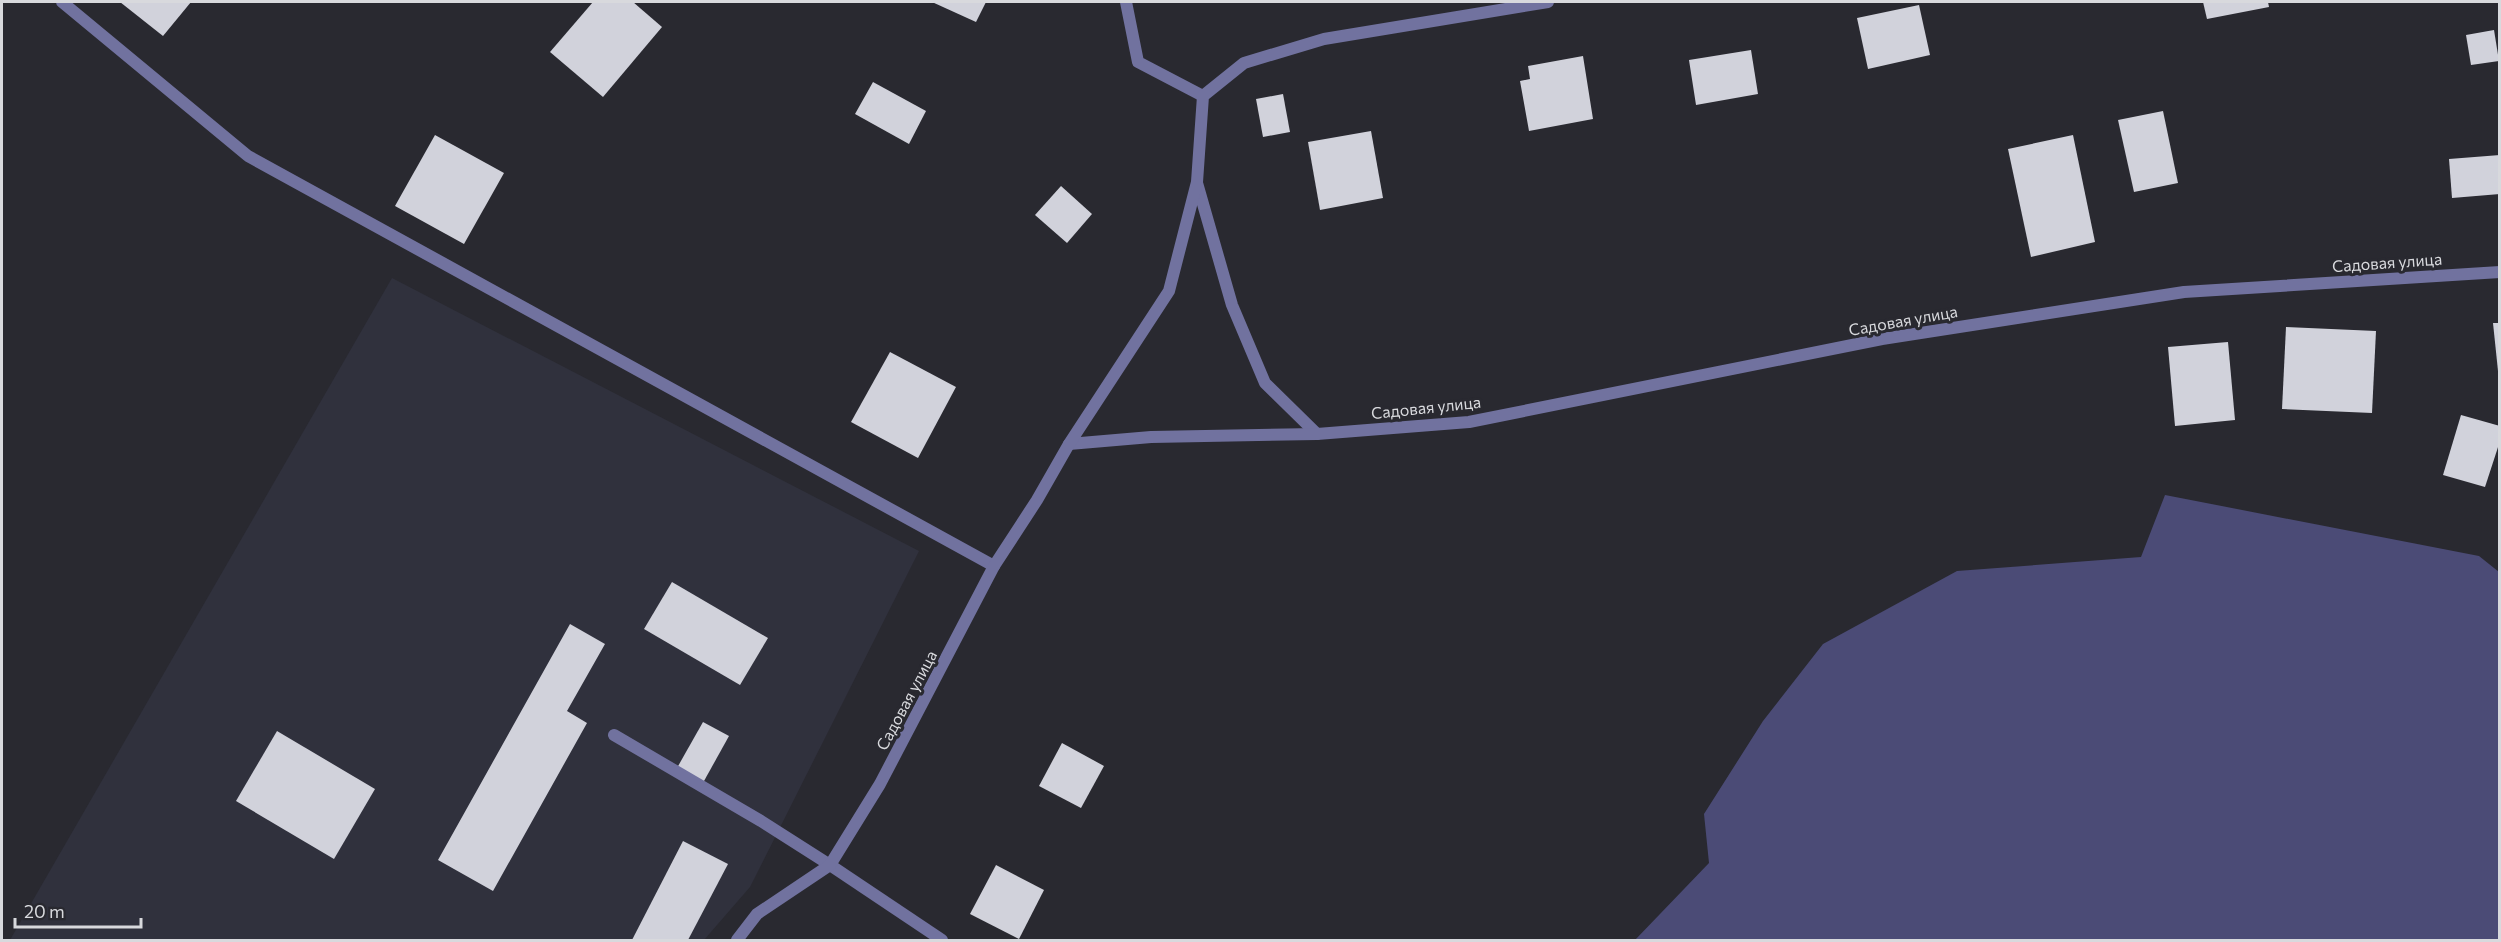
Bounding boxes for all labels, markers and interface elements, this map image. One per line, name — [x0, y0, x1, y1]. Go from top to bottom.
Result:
street label: Садовая улица — [2331, 249, 2443, 275]
street label: Садовая улица — [1847, 301, 1959, 339]
street label: Садовая улица — [1370, 392, 1482, 422]
street label: Садовая улица — [872, 647, 940, 753]
scale bar — [15, 891, 141, 929]
text: 20 m — [24, 900, 65, 922]

